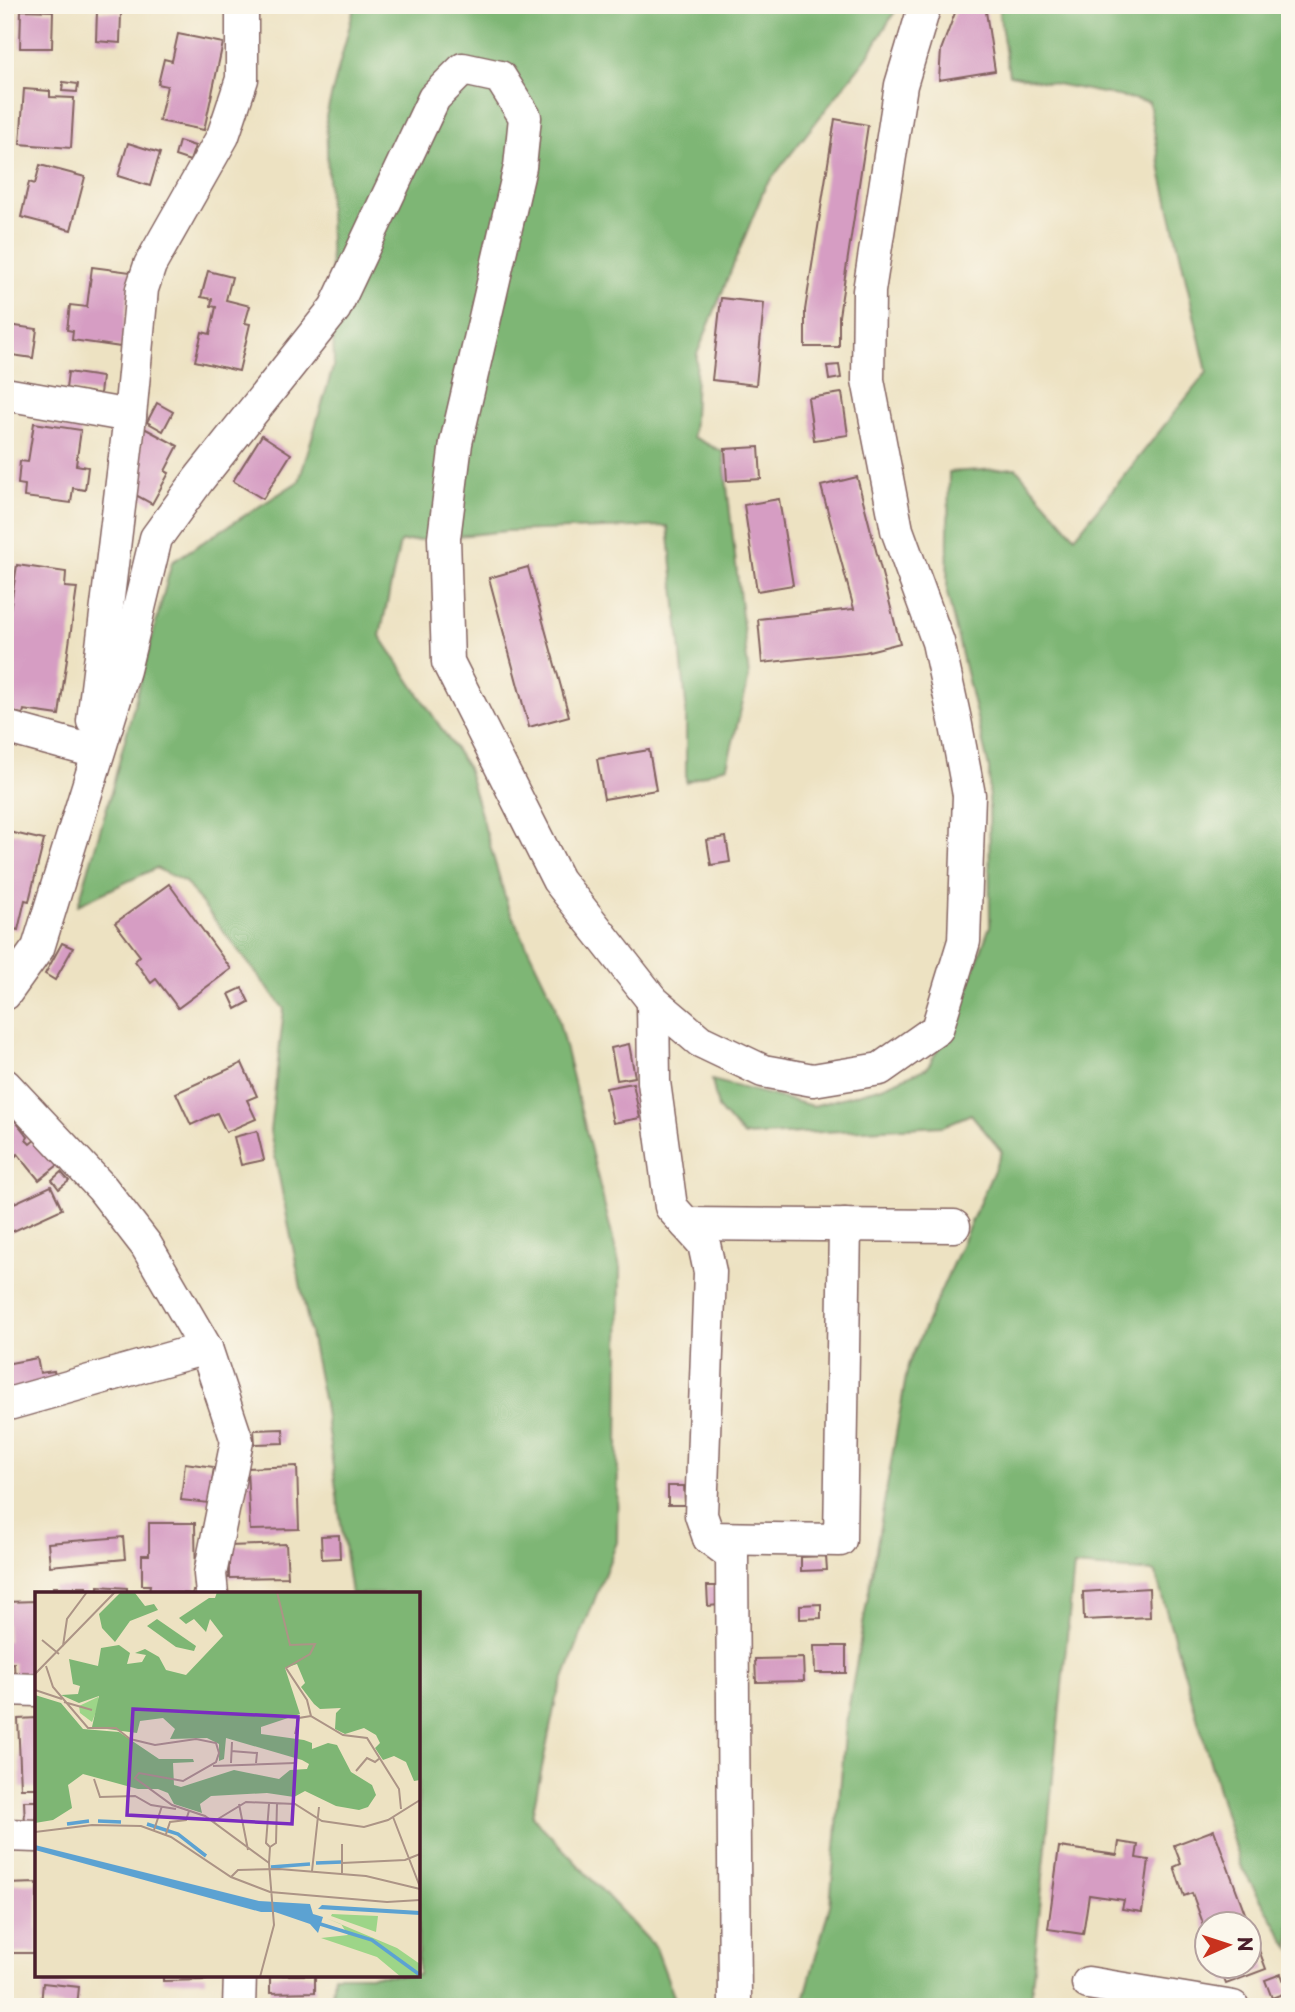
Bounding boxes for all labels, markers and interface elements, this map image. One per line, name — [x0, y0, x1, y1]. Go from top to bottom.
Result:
inset map — [35, 1592, 420, 1977]
north arrow — [1194, 1910, 1264, 1980]
text: N — [1232, 1936, 1260, 1952]

